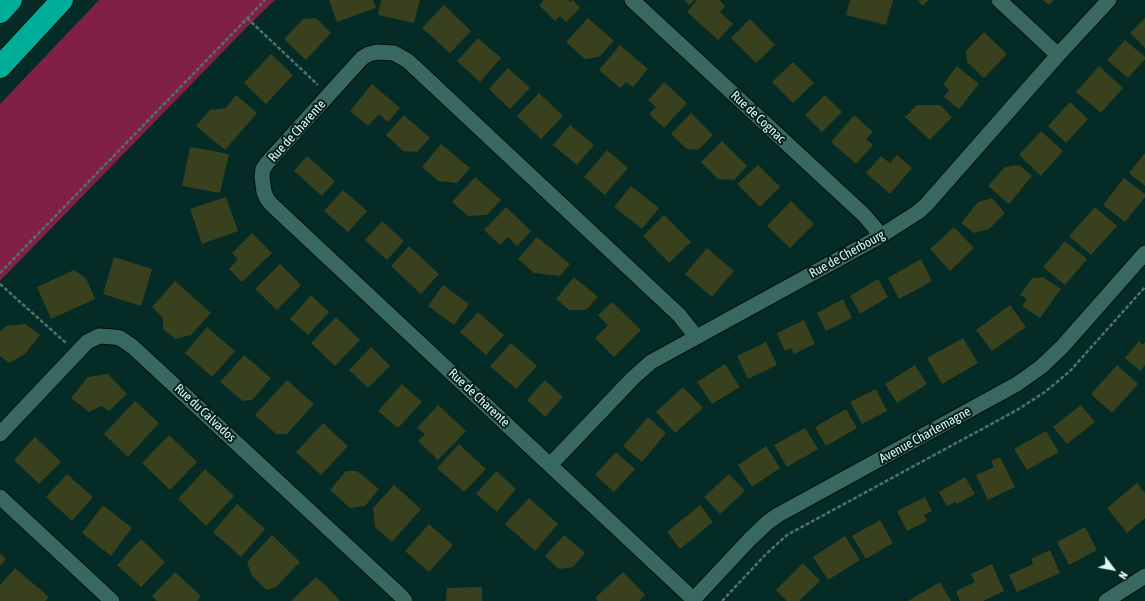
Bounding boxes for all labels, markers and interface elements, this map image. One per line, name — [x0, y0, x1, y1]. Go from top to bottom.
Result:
street label: Rue de Cognac — [727, 88, 789, 146]
street label: Rue de Charente — [265, 97, 329, 165]
street label: Rue de Cherbourg — [807, 227, 887, 281]
street label: Rue de Charente — [445, 366, 513, 430]
street label: Rue du Calvados — [171, 381, 239, 445]
street label: Avenue Charlemagne — [877, 403, 973, 467]
north arrow — [1093, 549, 1133, 589]
text: N — [1116, 569, 1130, 581]

